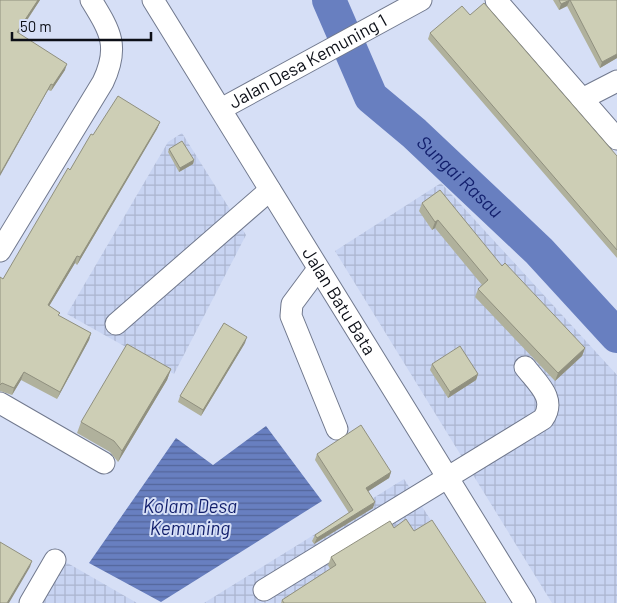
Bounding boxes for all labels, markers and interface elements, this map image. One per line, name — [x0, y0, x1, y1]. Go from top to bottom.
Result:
street label: Jalan Desa Kemuning 1 — [225, 9, 390, 113]
scale bar — [12, 10, 151, 42]
text: 50 m — [20, 17, 52, 35]
water label: Sungai Rasau — [413, 130, 508, 222]
street label: Jalan Batu Bata — [298, 243, 381, 359]
water label: Kolam Desa Kemuning — [143, 494, 237, 539]

